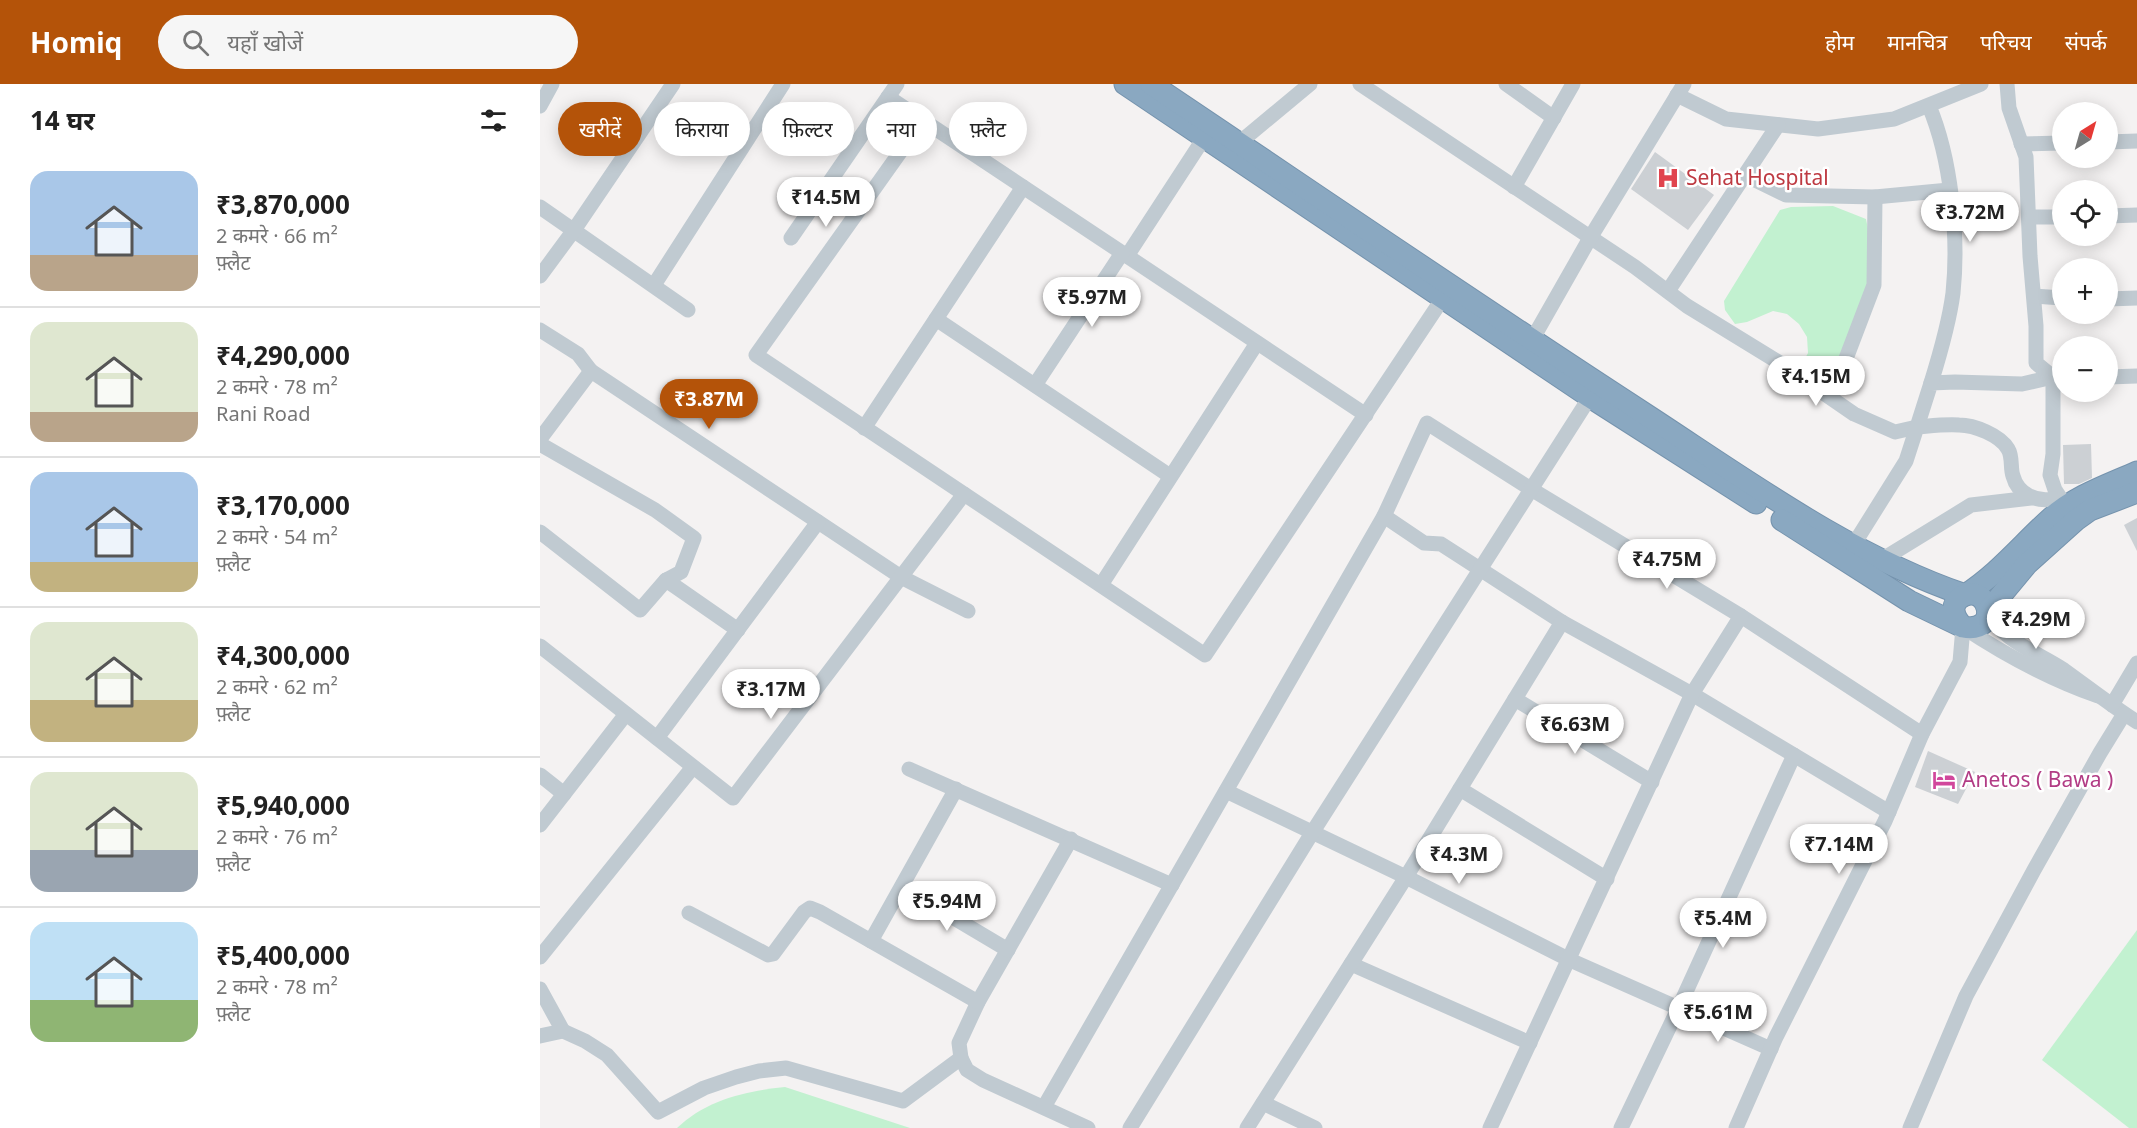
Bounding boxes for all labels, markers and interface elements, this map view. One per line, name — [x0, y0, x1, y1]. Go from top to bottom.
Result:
search box — [158, 15, 578, 69]
text: Homiq — [30, 23, 122, 61]
icon: search — [179, 26, 212, 59]
text: यहाँ खोजें — [227, 27, 303, 57]
text: होम — [1825, 28, 1854, 56]
text: मानचित्र — [1887, 28, 1947, 56]
text: परिचय — [1980, 28, 2032, 56]
text: संपर्क — [2065, 28, 2107, 56]
text: 14 घर — [30, 102, 95, 138]
chip: खरीदें — [558, 102, 642, 156]
chip: किराया — [654, 102, 750, 156]
chip: फ़िल्टर — [762, 102, 854, 156]
chip: नया — [866, 102, 937, 156]
chip: फ़्लैट — [949, 102, 1027, 156]
north arrow — [2052, 102, 2118, 168]
map controls — [2052, 102, 2118, 402]
icon: filters — [477, 104, 510, 137]
place label: Sehat Hospital — [1686, 163, 1829, 191]
hospital icon: Sehat Hospital — [1655, 165, 1681, 191]
pin: ₹14.5M — [777, 177, 875, 228]
button: locate — [2052, 180, 2118, 246]
text: ₹14.5M — [791, 183, 861, 210]
text: ₹3,870,000 — [216, 186, 350, 222]
pin: ₹3.72M — [1921, 192, 2019, 243]
icon: home — [78, 195, 150, 267]
text: ₹3.72M — [1935, 198, 2005, 225]
text: 2 कमरे · 66 m² — [216, 222, 338, 249]
text: फ़्लैट — [216, 249, 251, 276]
button: + — [2052, 258, 2118, 324]
pin: ₹5.97M — [1043, 277, 1141, 328]
text: ₹5.97M — [1057, 283, 1127, 310]
button: − — [2052, 336, 2118, 402]
text: ₹4,290,000 — [216, 337, 350, 373]
icon: home — [78, 346, 150, 418]
pin: ₹4.15M — [1767, 356, 1865, 407]
text: ₹4.15M — [1781, 362, 1851, 389]
text: 2 कमरे · 78 m² — [216, 373, 338, 400]
pin: ₹3.87M — [660, 379, 758, 430]
text: ₹3.87M — [674, 385, 744, 412]
text: Rani Road — [216, 400, 310, 427]
text: ₹3,170,000 — [216, 487, 350, 523]
icon: home — [78, 496, 150, 568]
text: 2 कमरे · 54 m² — [216, 523, 338, 550]
pin: ₹4.75M — [1618, 539, 1716, 590]
text: ₹4.75M — [1632, 545, 1702, 572]
text: फ़्लैट — [216, 550, 251, 577]
pin: ₹4.29M — [1987, 599, 2085, 650]
text: ₹4.29M — [2001, 605, 2071, 632]
text: ₹4,300,000 — [216, 637, 350, 673]
icon: home — [78, 646, 150, 718]
pin: ₹3.17M — [722, 669, 820, 720]
text: 2 कमरे · 62 m² — [216, 673, 338, 700]
text: ₹3.17M — [736, 675, 806, 702]
text: फ़्लैट — [216, 700, 251, 727]
pin: ₹6.63M — [1526, 704, 1624, 755]
text: ₹6.63M — [1540, 710, 1610, 737]
place label: Anetos ( Bawa ) — [1962, 765, 2113, 793]
hotel icon: Anetos ( Bawa ) — [1931, 767, 1957, 793]
text: ₹5,940,000 — [216, 787, 350, 823]
icon: home — [78, 796, 150, 868]
text: 2 कमरे · 76 m² — [216, 823, 338, 850]
pin: ₹7.14M — [1790, 824, 1888, 875]
text: ₹7.14M — [1804, 830, 1874, 857]
pin: ₹4.3M — [1417, 834, 1501, 885]
text: ₹4.3M — [1430, 840, 1488, 867]
text: फ़्लैट — [216, 850, 251, 877]
pin: ₹5.94M — [898, 881, 996, 932]
text: ₹5.94M — [912, 887, 982, 914]
pin: ₹5.4M — [1681, 898, 1765, 949]
text: ₹5.4M — [1694, 904, 1752, 931]
text: ₹5,400,000 — [216, 937, 350, 973]
icon: home — [78, 946, 150, 1018]
text: 2 कमरे · 78 m² — [216, 973, 338, 1000]
pin: ₹5.61M — [1669, 992, 1767, 1043]
text: ₹5.61M — [1683, 998, 1753, 1025]
text: फ़्लैट — [216, 1000, 251, 1027]

